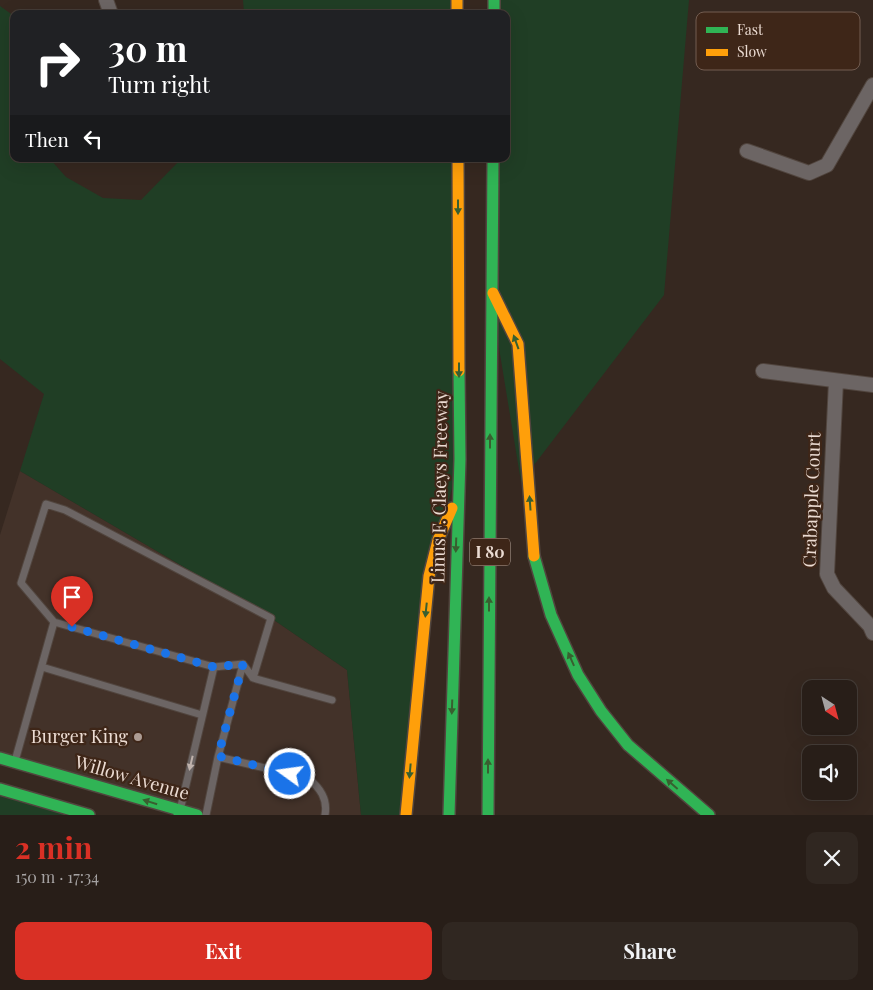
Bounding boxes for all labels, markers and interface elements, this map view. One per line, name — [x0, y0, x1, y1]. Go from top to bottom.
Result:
legend — [696, 12, 860, 70]
text: Fast — [737, 20, 764, 39]
text: 30 m — [108, 24, 188, 71]
icon: right — [25, 30, 90, 95]
text: Slow — [737, 42, 767, 61]
text: Turn right — [108, 69, 210, 99]
icon: left — [79, 125, 107, 153]
text: Then — [25, 126, 69, 152]
one-way arrow — [454, 200, 462, 216]
one-way arrow — [512, 334, 519, 349]
one-way arrow — [455, 362, 463, 378]
street label: Linus F. Claeys Freeway — [425, 391, 453, 583]
street label: Crabapple Court — [797, 431, 825, 568]
one-way arrow — [486, 433, 494, 449]
one-way arrow — [526, 495, 534, 511]
one-way arrow — [452, 537, 460, 553]
road number: I 80 — [470, 538, 510, 566]
pin — [51, 576, 93, 627]
icon: arrive — [58, 583, 86, 611]
one-way arrow — [485, 596, 493, 612]
one-way arrow — [422, 602, 430, 618]
one-way arrow — [566, 652, 574, 666]
north arrow — [802, 680, 858, 735]
map controls — [802, 680, 857, 800]
one-way arrow — [447, 700, 455, 716]
place label: Burger King — [31, 724, 128, 748]
marker: Burger King — [132, 731, 144, 743]
button: sound — [802, 745, 857, 800]
position arrow — [263, 747, 315, 799]
street label: Willow Avenue — [71, 749, 192, 805]
one-way arrow — [187, 755, 195, 770]
one-way arrow — [484, 758, 492, 774]
one-way arrow — [406, 764, 414, 780]
one-way arrow — [666, 778, 678, 790]
one-way arrow — [143, 798, 158, 806]
text: 2 min — [15, 827, 92, 867]
button: close — [806, 832, 858, 884]
text: 150 m · 17:34 — [15, 866, 99, 887]
button: Exit — [15, 922, 432, 980]
button: Share — [442, 922, 858, 980]

